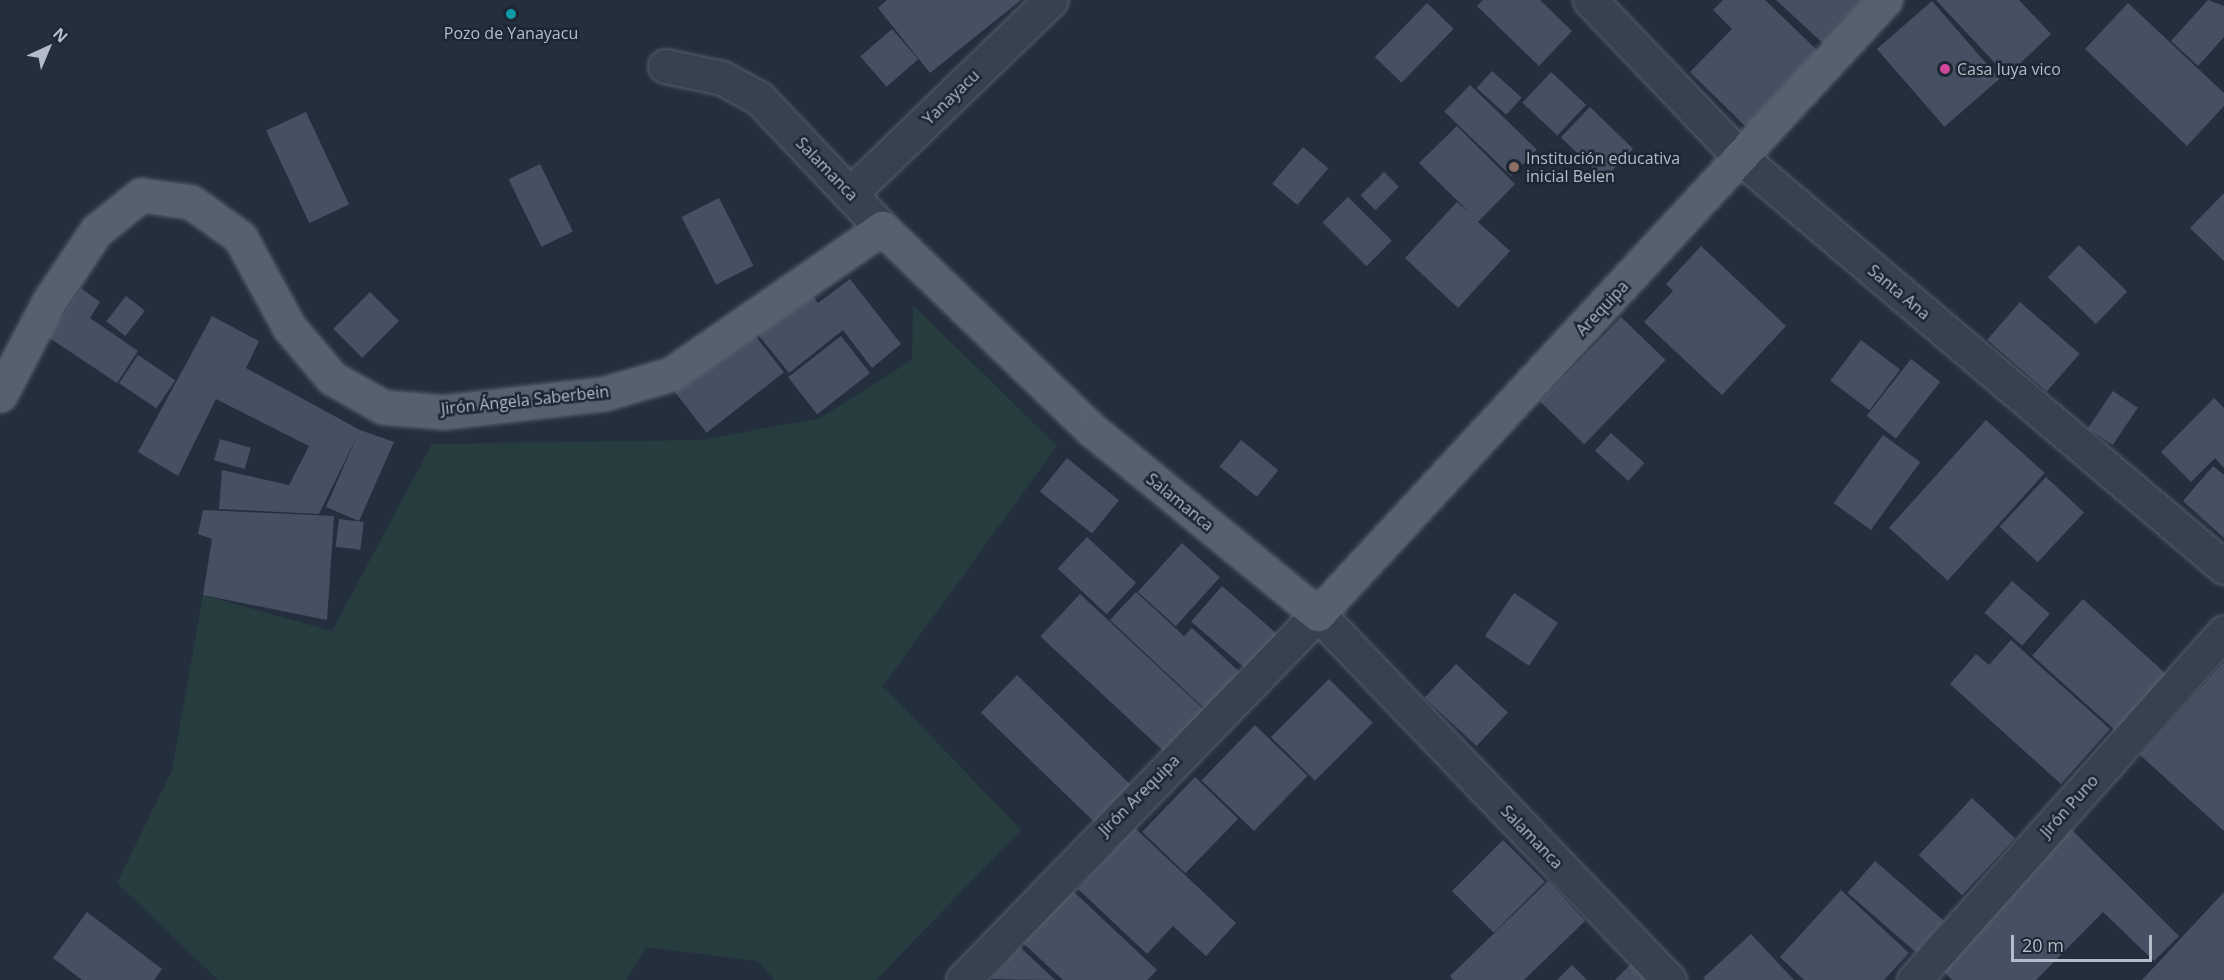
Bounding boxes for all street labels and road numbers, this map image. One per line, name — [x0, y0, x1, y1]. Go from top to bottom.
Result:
street label: Yanayacu — [919, 65, 983, 129]
street label: Salamanca — [792, 133, 862, 205]
street label: Santa Ana — [1864, 261, 1934, 323]
street label: Arequipa — [1572, 277, 1632, 339]
street label: Jirón Ángela Saberbein — [440, 382, 610, 418]
street label: Salamanca — [1143, 469, 1217, 535]
street label: Jirón Arequipa — [1095, 751, 1183, 839]
street label: Jirón Puno — [2036, 771, 2102, 841]
street label: Salamanca — [1497, 801, 1567, 873]

